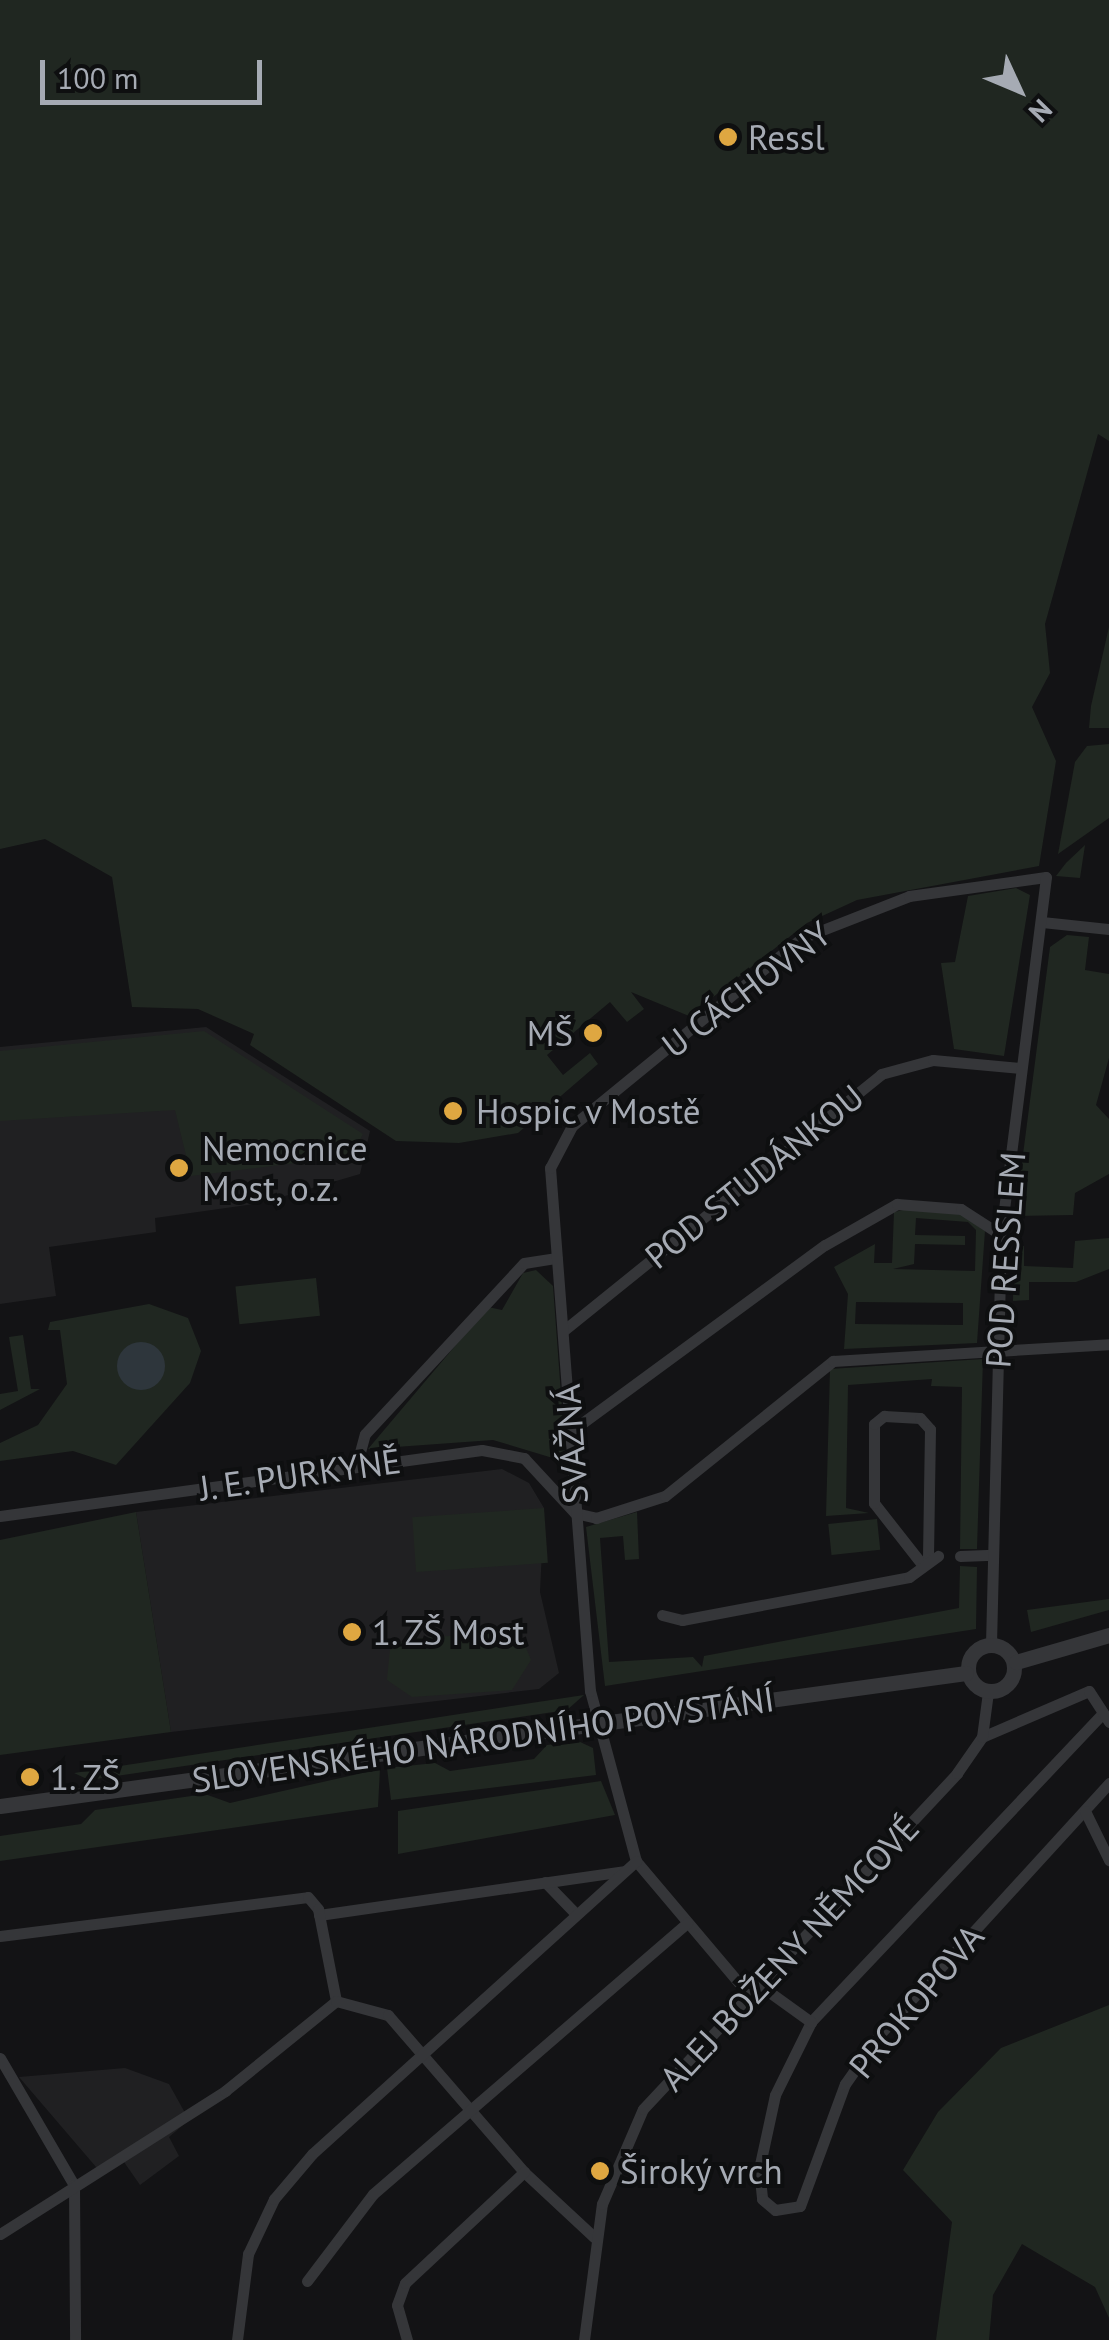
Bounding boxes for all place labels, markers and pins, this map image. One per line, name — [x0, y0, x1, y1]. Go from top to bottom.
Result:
place label: Ressl — [748, 116, 825, 158]
marker: Ressl — [717, 126, 739, 148]
place label: MŠ — [527, 1012, 573, 1054]
marker: MŠ — [582, 1022, 604, 1044]
place label: Hospic v Mostě — [476, 1090, 703, 1132]
marker: Hospic v Mostě — [440, 1098, 466, 1124]
place label: Nemocnice Most, o.z. — [202, 1127, 368, 1209]
marker: Nemocnice Most, o.z. — [166, 1155, 192, 1181]
place label: 1. ZŠ Most — [372, 1611, 528, 1653]
marker: 1. ZŠ Most — [341, 1621, 363, 1643]
place label: 1. ZŠ — [50, 1756, 124, 1798]
marker: 1. ZŠ — [19, 1766, 41, 1788]
place label: Široký vrch — [620, 2150, 784, 2192]
marker: Široký vrch — [589, 2160, 611, 2182]

